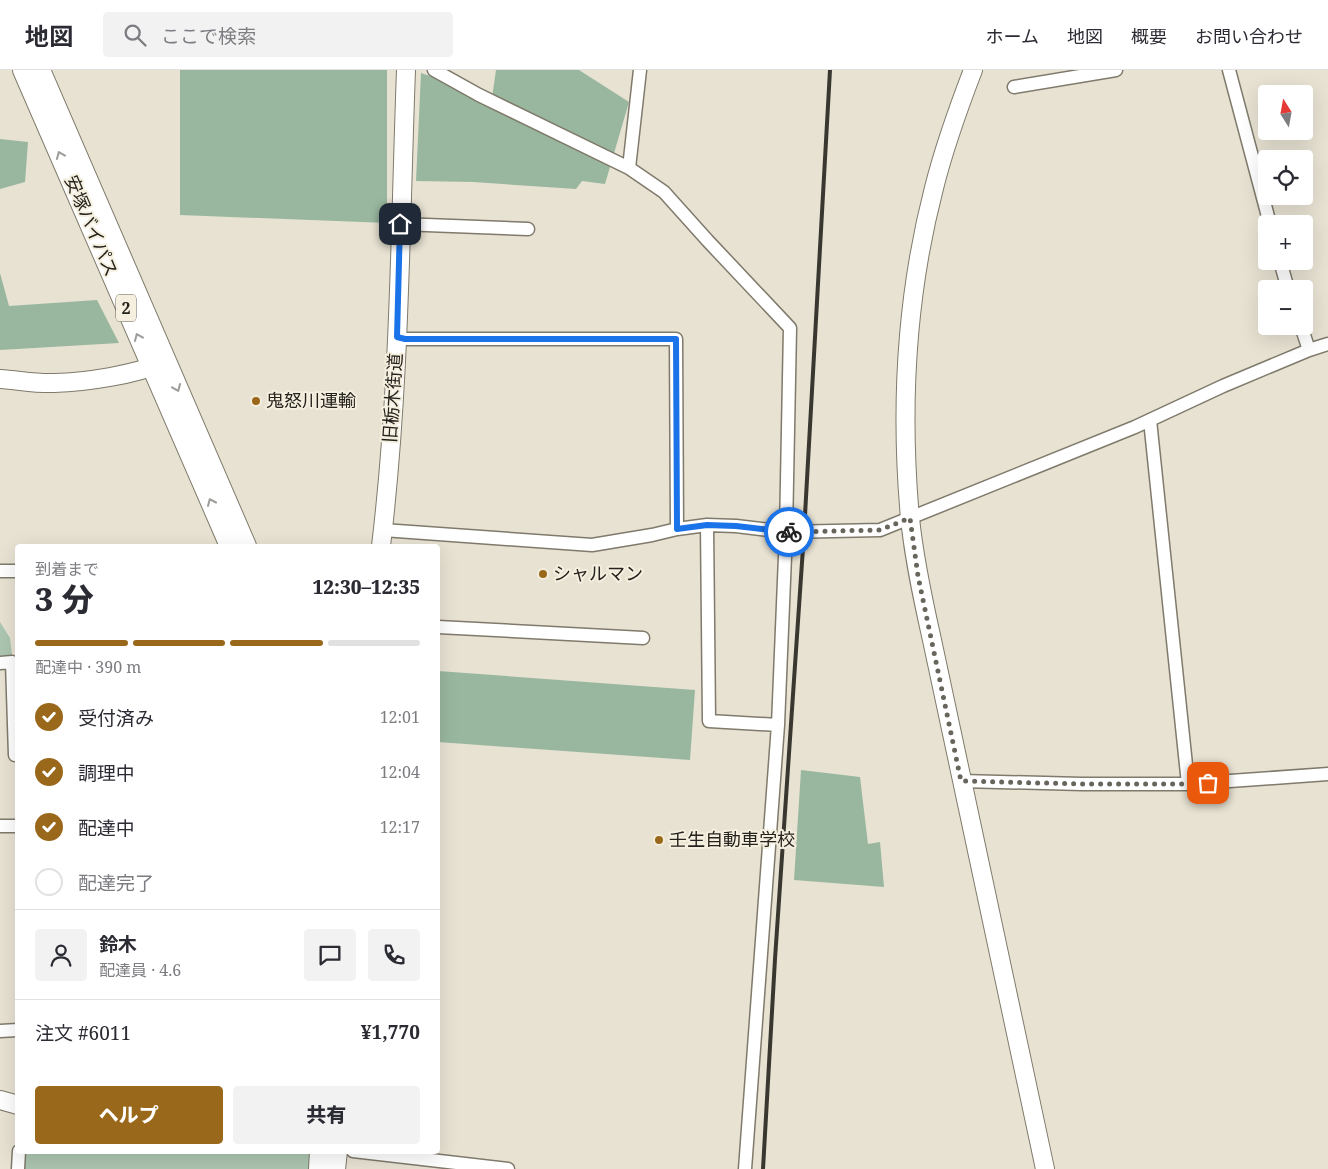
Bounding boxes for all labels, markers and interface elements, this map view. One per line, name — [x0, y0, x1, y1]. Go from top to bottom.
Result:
search box — [103, 12, 453, 57]
text: 地図 — [25, 19, 73, 52]
icon: search — [121, 21, 149, 49]
text: ここで検索 — [161, 23, 256, 49]
text: ホーム — [986, 24, 1039, 48]
text: 地図 — [1067, 24, 1103, 48]
text: 概要 — [1131, 24, 1167, 48]
text: お問い合わせ — [1195, 24, 1303, 48]
north arrow — [1258, 85, 1312, 140]
map controls — [1258, 85, 1313, 335]
button: locate — [1258, 150, 1313, 205]
one-way arrow — [56, 151, 67, 160]
street label: 安塚バイパス — [60, 171, 124, 280]
pin — [379, 203, 421, 245]
icon: home — [386, 210, 414, 238]
button: + — [1258, 215, 1313, 270]
button: − — [1258, 280, 1313, 335]
road number: 2 — [116, 294, 136, 322]
one-way arrow — [134, 333, 145, 342]
street label: 旧栃木街道 — [377, 352, 407, 444]
one-way arrow — [171, 383, 182, 392]
place label: 鬼怒川運輸 — [266, 388, 356, 412]
marker: 鬼怒川運輸 — [250, 395, 262, 407]
one-way arrow — [206, 498, 217, 507]
courier — [764, 507, 814, 557]
icon: bike — [775, 518, 803, 546]
text: 到着まで — [35, 558, 99, 580]
place label: シャルマン — [553, 561, 643, 585]
marker: シャルマン — [537, 568, 549, 580]
text: 12:30–12:35 — [312, 574, 420, 600]
text: 3 分 — [35, 577, 93, 620]
text: 配達中 · 390 m — [35, 656, 141, 678]
icon: check — [35, 703, 63, 731]
text: 受付済み — [78, 705, 154, 731]
text: 12:01 — [380, 706, 420, 728]
icon: check — [35, 758, 63, 786]
text: 調理中 — [78, 760, 135, 786]
text: 12:04 — [380, 761, 420, 783]
pin — [1187, 762, 1229, 804]
icon: bag — [1194, 769, 1222, 797]
icon: check — [35, 813, 63, 841]
text: 配達中 — [78, 815, 135, 841]
text: 12:17 — [380, 816, 420, 838]
place label: 壬生自動車学校 — [669, 827, 795, 851]
marker: 壬生自動車学校 — [653, 834, 665, 846]
text: 配達完了 — [78, 870, 154, 896]
button: person — [35, 929, 87, 981]
button: chat — [304, 929, 356, 981]
button: phone — [368, 929, 420, 981]
text: 鈴木 — [99, 931, 137, 957]
text: 配達員 · 4.6 — [99, 959, 181, 981]
text: ¥1,770 — [361, 1019, 420, 1045]
text: 注文 #6011 — [35, 1020, 131, 1046]
button: ヘルプ — [35, 1086, 223, 1144]
button: 共有 — [233, 1086, 420, 1144]

